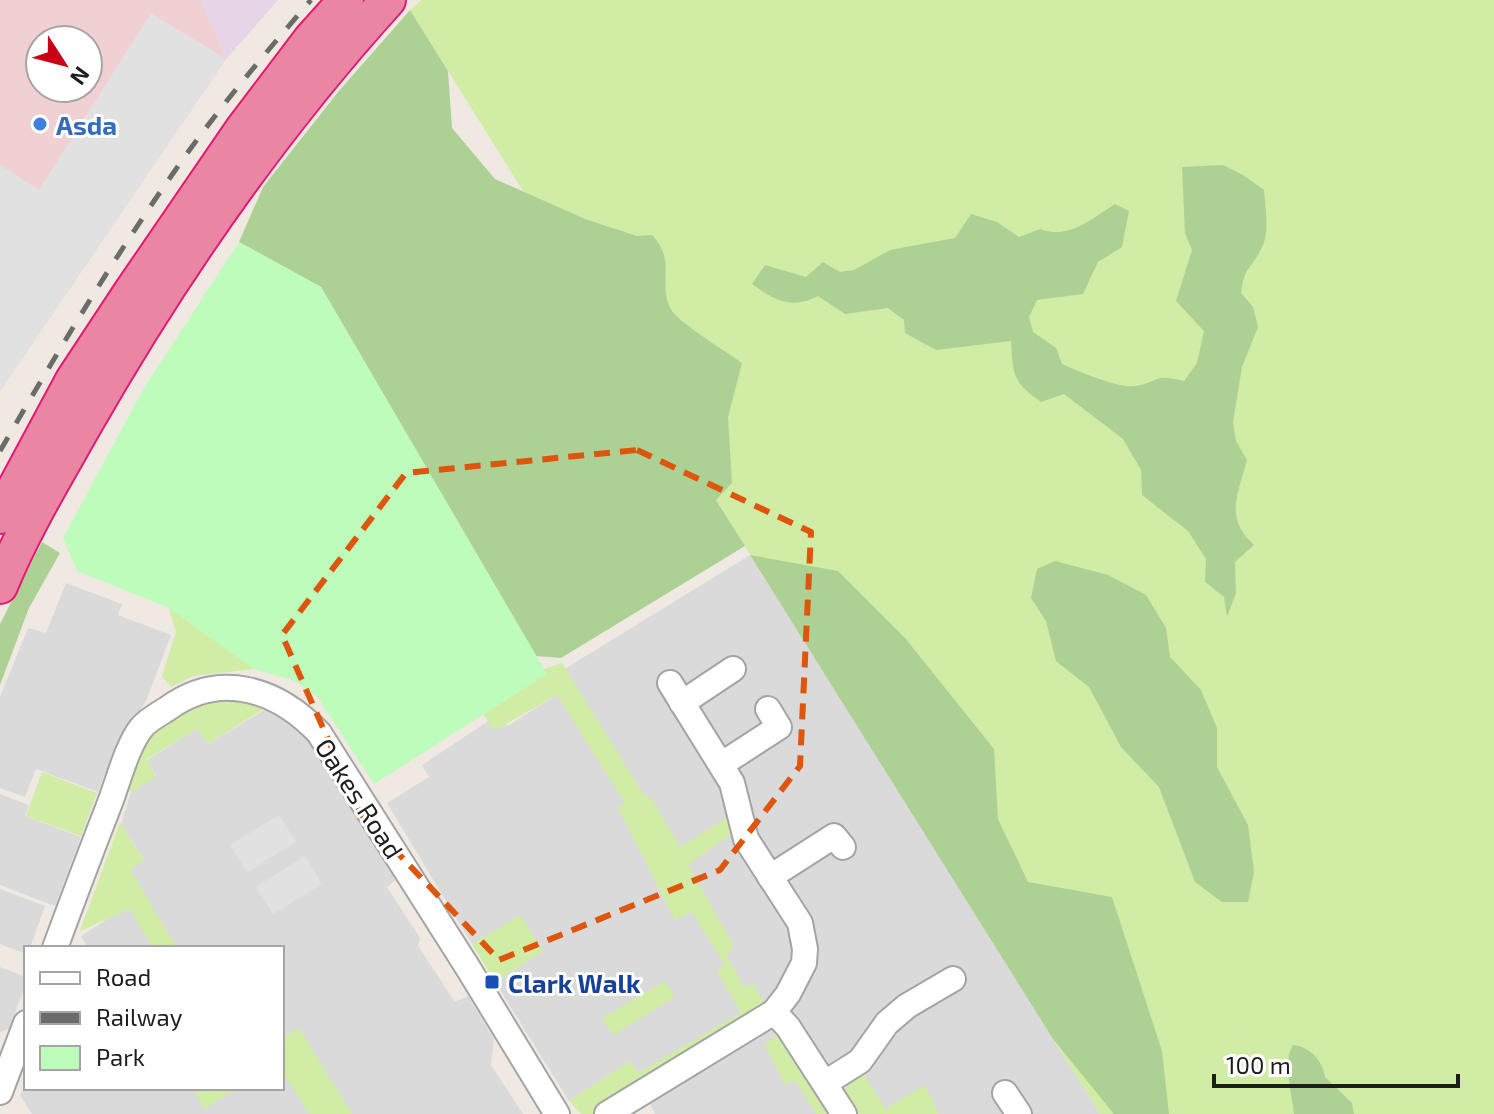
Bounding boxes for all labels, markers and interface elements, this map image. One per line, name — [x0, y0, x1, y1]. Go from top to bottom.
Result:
north arrow — [24, 24, 104, 104]
text: N — [66, 62, 96, 90]
place label: Asda — [56, 109, 117, 140]
marker: Asda — [31, 115, 49, 133]
street label: Oakes Road — [310, 732, 410, 864]
legend — [24, 946, 284, 1090]
text: Road — [96, 962, 151, 991]
place label: Clark Walk — [508, 967, 641, 998]
marker: Clark Walk — [483, 973, 501, 991]
text: Railway — [96, 1002, 183, 1031]
scale bar — [1214, 1038, 1458, 1088]
text: Park — [96, 1042, 145, 1071]
text: 100 m — [1226, 1050, 1291, 1079]

